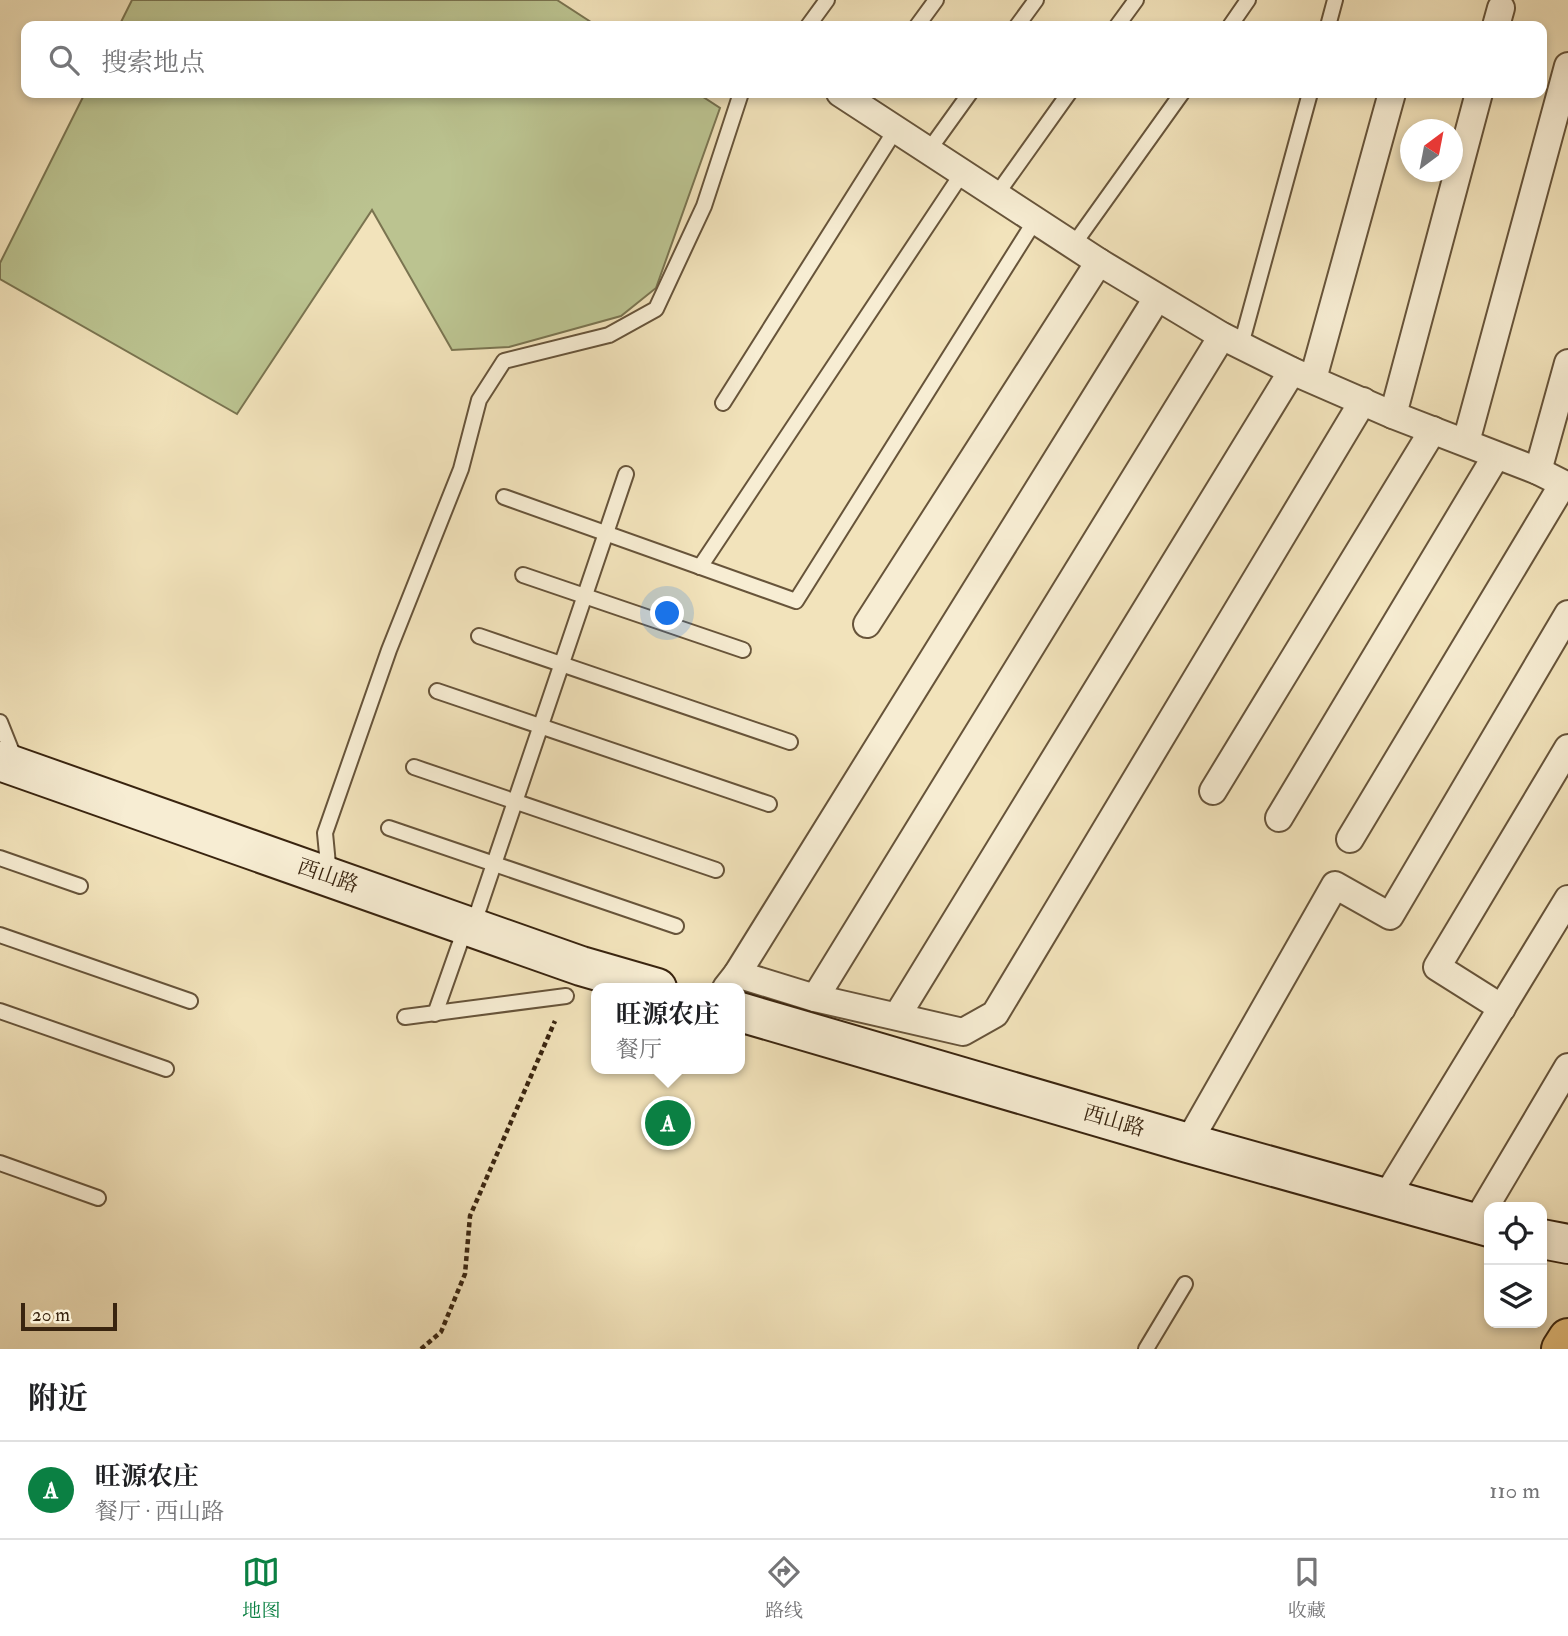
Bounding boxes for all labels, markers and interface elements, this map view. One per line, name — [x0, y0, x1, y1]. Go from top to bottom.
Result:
search box — [21, 21, 1547, 98]
icon: search — [45, 41, 83, 79]
text: 搜索地点 — [101, 47, 205, 79]
north arrow — [1400, 119, 1463, 182]
your location — [650, 596, 684, 630]
street label: 西山路 — [294, 853, 362, 899]
popup — [591, 983, 745, 1074]
text: 旺源农庄 — [616, 999, 720, 1031]
text: 餐厅 — [616, 1035, 662, 1064]
pin: A — [645, 1097, 691, 1149]
street label: 西山路 — [1080, 1099, 1148, 1143]
map controls — [1484, 1202, 1547, 1328]
button: locate — [1484, 1202, 1547, 1265]
button: layers — [1484, 1265, 1547, 1328]
scale bar — [21, 1300, 117, 1332]
text: 20 m — [32, 1303, 70, 1327]
text: 附近 — [28, 1380, 88, 1417]
text: 旺源农庄 — [95, 1461, 199, 1493]
text: A — [44, 1476, 58, 1505]
text: 110 m — [1489, 1476, 1540, 1505]
text: 餐厅 · 西山路 — [95, 1497, 224, 1526]
tab: 地图 — [242, 1553, 280, 1623]
tab: 路线 — [765, 1553, 803, 1623]
tab: 收藏 — [1288, 1553, 1326, 1623]

